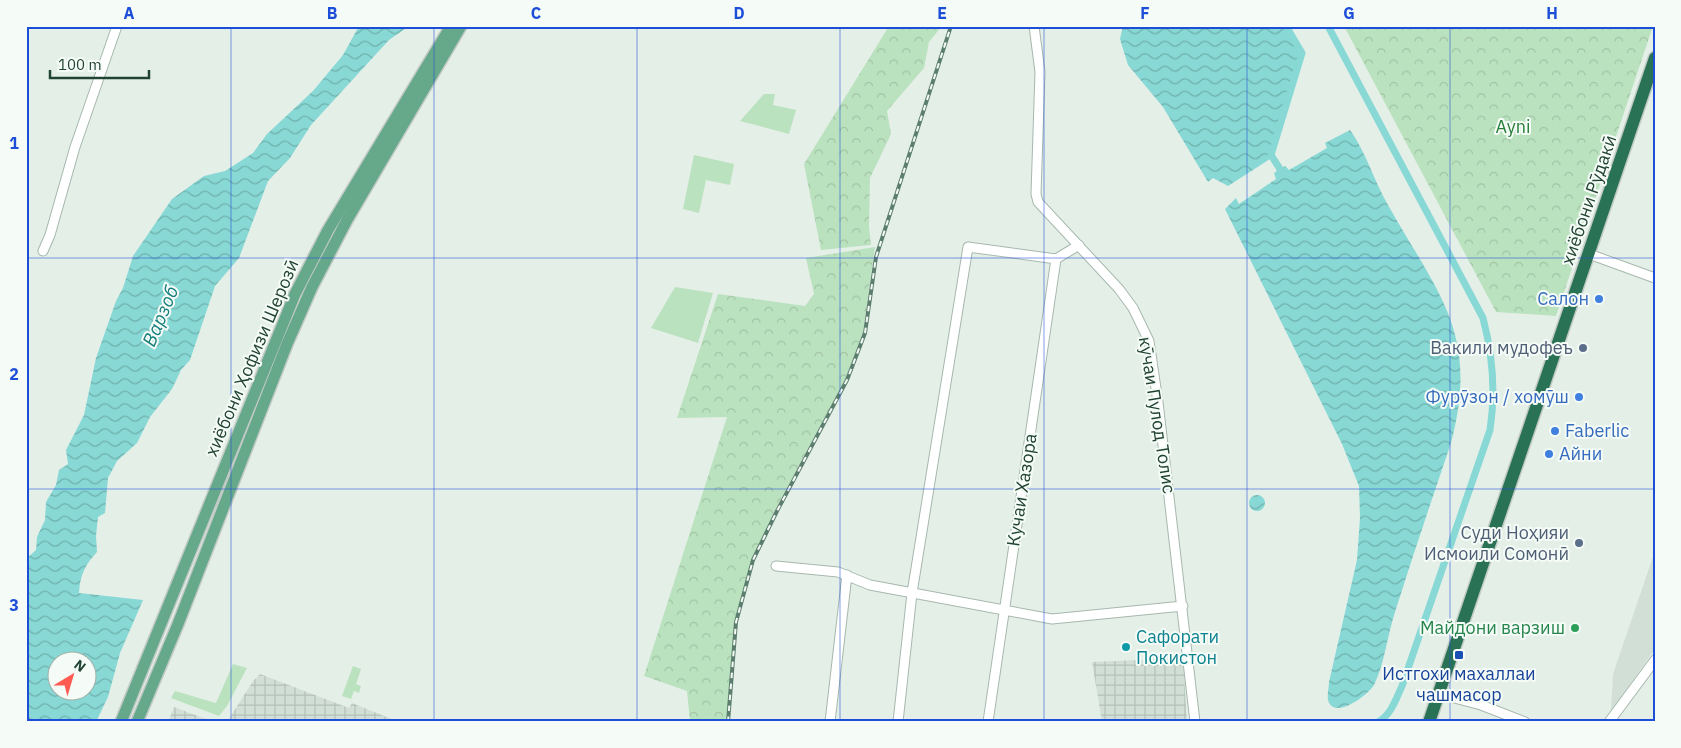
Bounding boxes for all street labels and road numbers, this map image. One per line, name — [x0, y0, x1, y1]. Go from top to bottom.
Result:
street label: хиёбони Рӯдакӣ — [1556, 132, 1622, 268]
street label: хиёбони Ҳофизи Шерозӣ — [200, 256, 304, 460]
street label: кӯчаи Пулод Толис — [1134, 335, 1181, 495]
street label: Кучаи Хазора — [1001, 431, 1042, 548]

